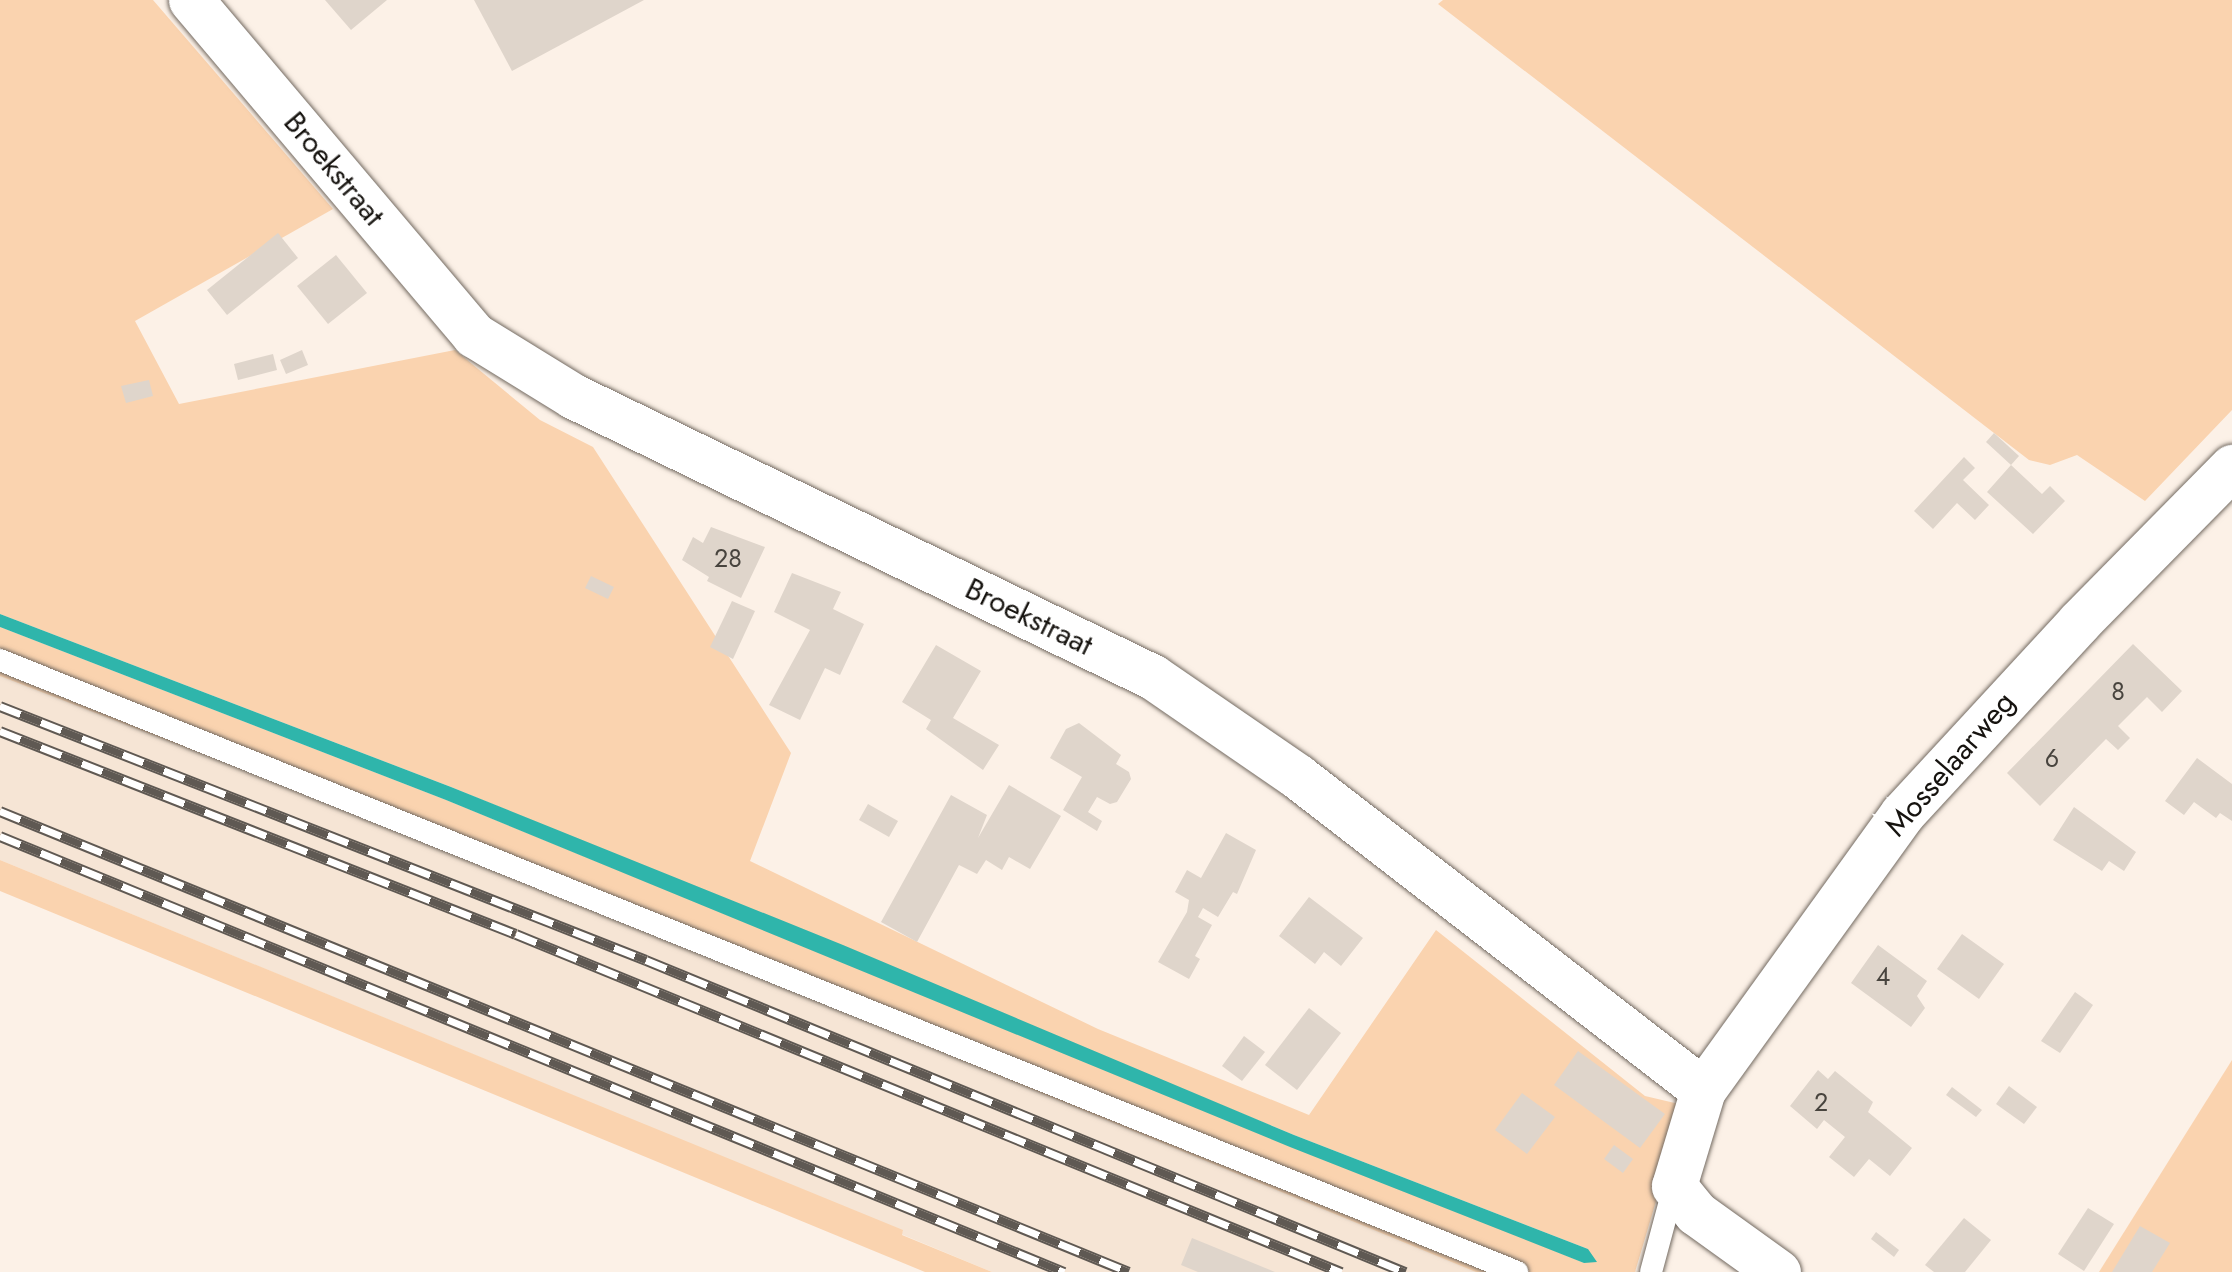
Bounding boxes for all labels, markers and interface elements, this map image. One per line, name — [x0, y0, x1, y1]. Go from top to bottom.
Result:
street label: Broekstraat — [276, 105, 392, 233]
house number: 28 — [714, 543, 742, 573]
street label: Broekstraat — [959, 571, 1099, 663]
house number: 8 — [2111, 676, 2125, 706]
street label: Mosselaarweg — [1877, 684, 2023, 844]
house number: 6 — [2045, 743, 2059, 773]
house number: 4 — [1876, 961, 1890, 991]
house number: 2 — [1814, 1087, 1828, 1117]

